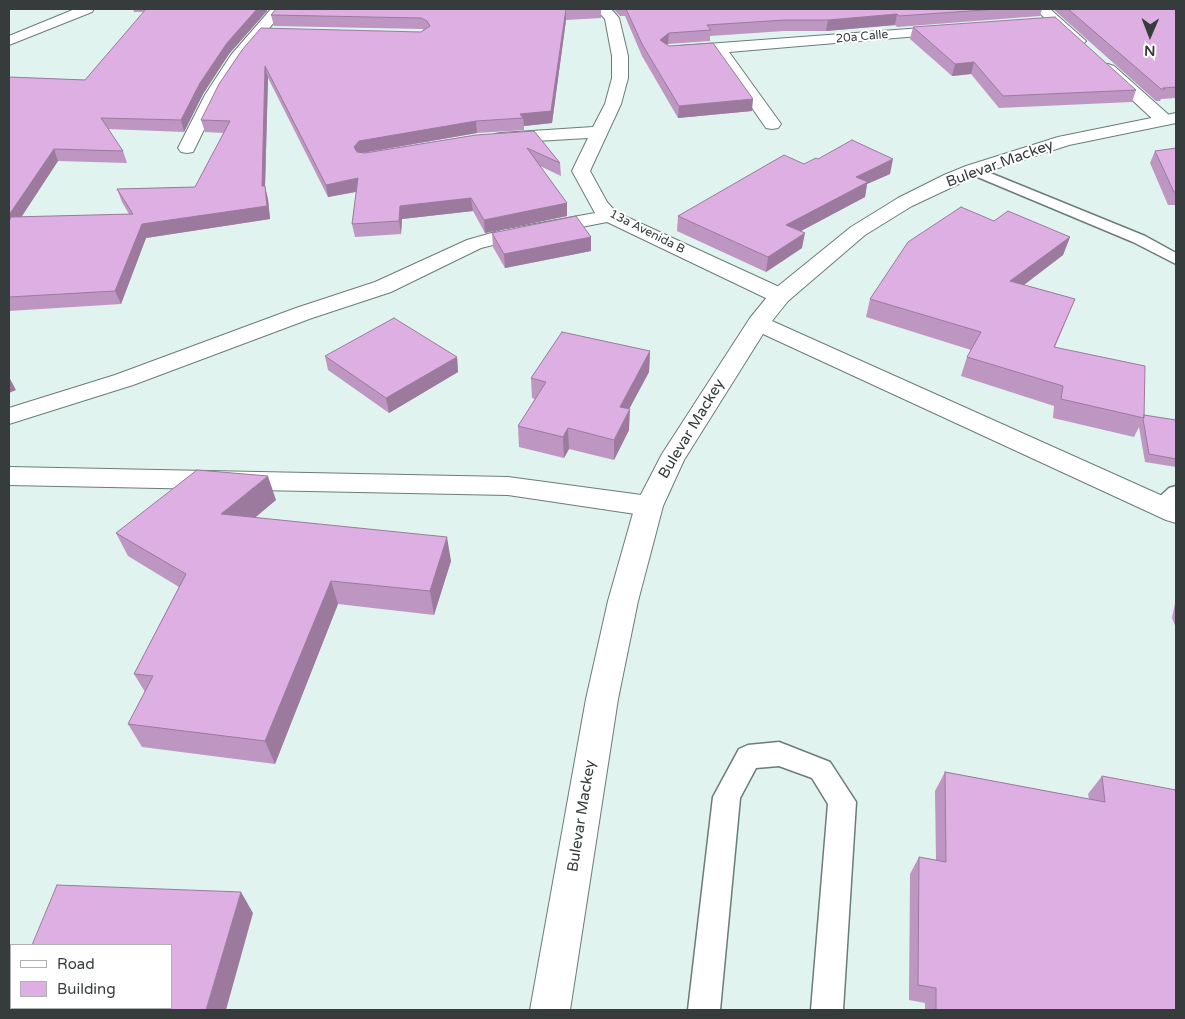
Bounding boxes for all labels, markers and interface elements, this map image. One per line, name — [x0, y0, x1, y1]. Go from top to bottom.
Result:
north arrow — [1125, 10, 1175, 60]
street label: 20a Calle — [835, 28, 889, 46]
text: N — [1144, 42, 1156, 59]
street label: Bulevar Mackey — [944, 136, 1056, 192]
street label: 13a Avenida B — [607, 207, 687, 257]
street label: Bulevar Mackey — [655, 376, 729, 482]
street label: Bulevar Mackey — [564, 759, 600, 873]
legend — [10, 944, 172, 1009]
text: Road — [57, 955, 95, 973]
text: Building — [57, 980, 116, 998]

